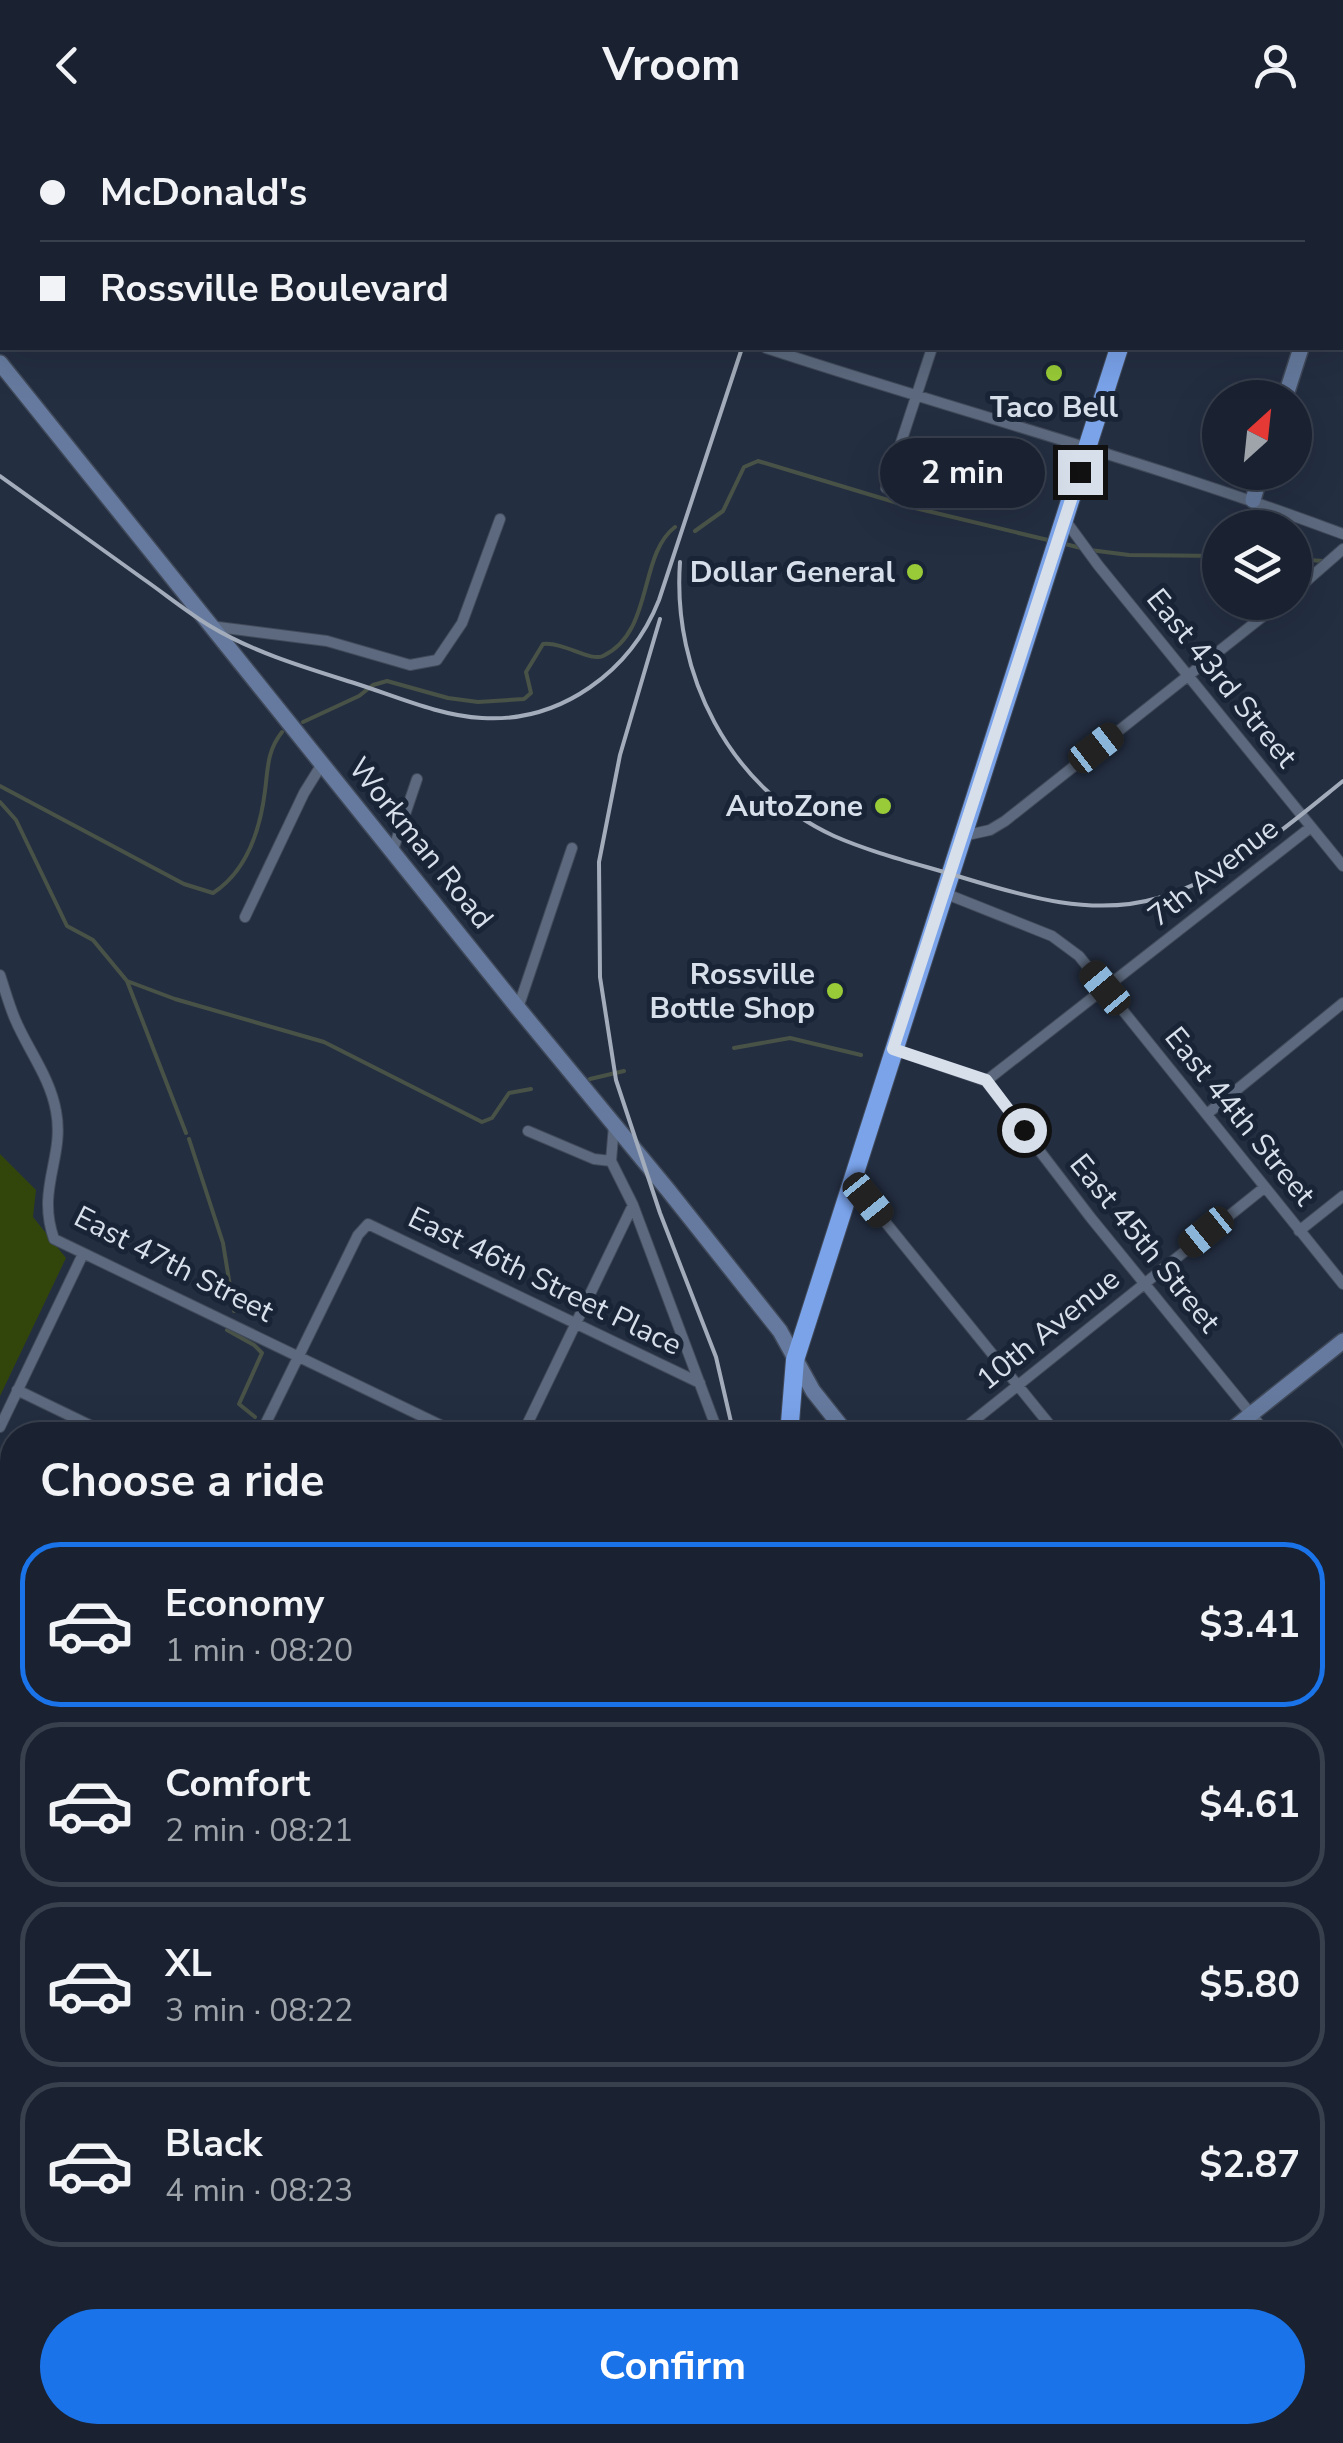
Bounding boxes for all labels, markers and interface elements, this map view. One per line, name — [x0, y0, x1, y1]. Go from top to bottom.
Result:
text: Vroom — [602, 35, 741, 96]
icon: back — [40, 38, 95, 93]
icon: person — [1248, 38, 1303, 93]
text: McDonald's — [100, 167, 307, 218]
text: Rossville Boulevard — [100, 263, 449, 314]
marker: Taco Bell — [1043, 362, 1065, 384]
north arrow — [1202, 380, 1312, 490]
map controls — [1202, 380, 1312, 620]
place label: Taco Bell — [990, 387, 1118, 428]
callout: 2 min — [880, 437, 1045, 507]
route end — [1058, 450, 1103, 495]
text: 2 min — [921, 451, 1004, 494]
button: layers — [1202, 510, 1312, 620]
place label: Dollar General — [690, 552, 895, 593]
marker: Dollar General — [904, 561, 926, 583]
street label: East 43rd Street — [1137, 580, 1307, 777]
car — [1063, 718, 1129, 778]
street label: Workman Road — [339, 749, 503, 938]
place label: AutoZone — [726, 786, 863, 827]
marker: AutoZone — [872, 795, 894, 817]
street label: 7th Avenue — [1139, 808, 1287, 936]
place label: Rossville Bottle Shop — [649, 954, 815, 1029]
car — [1074, 955, 1136, 1021]
marker: Rossville Bottle Shop — [824, 980, 846, 1002]
street label: East 44th Street — [1155, 1018, 1325, 1215]
route start — [1002, 1108, 1047, 1153]
street label: East 45th Street — [1060, 1145, 1230, 1342]
car — [837, 1167, 899, 1233]
street label: East 47th Street — [67, 1197, 281, 1333]
street label: East 46th Street Place — [401, 1197, 688, 1366]
car — [1173, 1201, 1239, 1263]
street label: 10th Avenue — [968, 1259, 1129, 1400]
text: Choose a ride — [40, 1451, 325, 1512]
text: Economy — [165, 1578, 324, 1629]
icon: car — [45, 1580, 135, 1670]
text: $3.41 — [1199, 1599, 1300, 1650]
text: 1 min · 08:20 — [165, 1629, 353, 1672]
text: Comfort — [165, 1758, 310, 1809]
icon: car — [45, 1760, 135, 1850]
text: $4.61 — [1199, 1779, 1300, 1830]
text: 2 min · 08:21 — [165, 1809, 353, 1852]
text: XL — [165, 1938, 212, 1989]
icon: car — [45, 1940, 135, 2030]
text: $5.80 — [1199, 1959, 1300, 2010]
text: 3 min · 08:22 — [165, 1989, 353, 2032]
text: Black — [165, 2118, 262, 2169]
icon: car — [45, 2120, 135, 2210]
text: $2.87 — [1199, 2139, 1300, 2190]
text: 4 min · 08:23 — [165, 2169, 353, 2212]
button: Confirm — [40, 2309, 1305, 2424]

